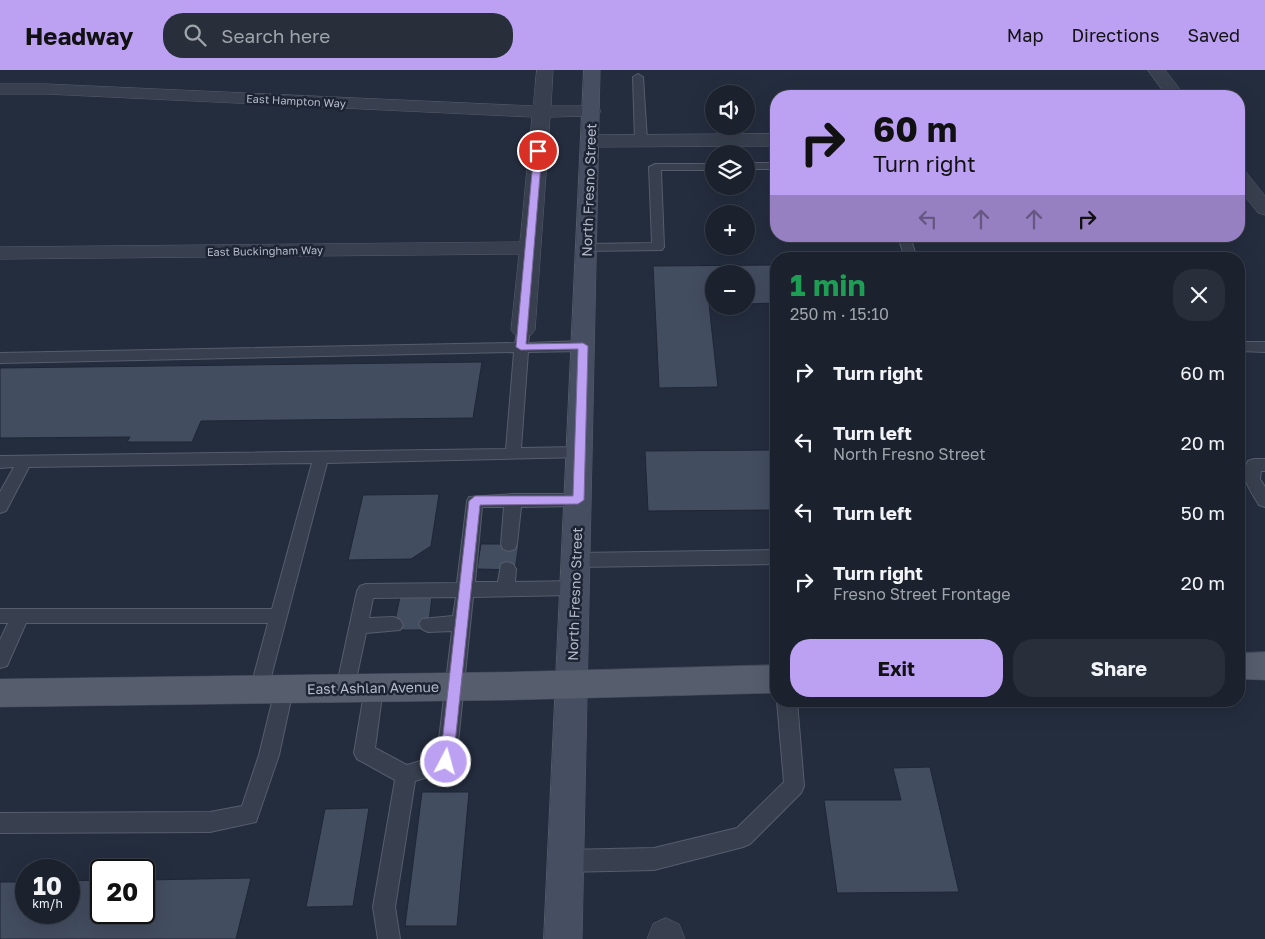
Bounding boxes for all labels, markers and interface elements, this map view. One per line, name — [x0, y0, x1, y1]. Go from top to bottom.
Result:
search box — [163, 13, 513, 58]
text: Headway — [25, 21, 133, 50]
icon: search — [181, 21, 209, 49]
text: Search here — [221, 24, 330, 47]
text: Map — [1007, 24, 1043, 46]
text: Directions — [1071, 24, 1159, 46]
text: Saved — [1187, 24, 1240, 46]
map controls — [705, 85, 755, 315]
button: sound — [705, 85, 755, 135]
street label: East Hampton Way — [246, 91, 346, 110]
text: 60 m — [873, 108, 957, 150]
icon: right — [790, 110, 855, 175]
street label: North Fresno Street — [578, 123, 599, 257]
pin — [517, 130, 559, 172]
icon: arrive — [524, 137, 552, 165]
button: layers — [705, 145, 755, 195]
text: Turn right — [873, 150, 976, 177]
button: + — [705, 205, 755, 255]
icon: left — [914, 205, 942, 233]
icon: ahead — [967, 205, 995, 233]
icon: ahead — [1020, 205, 1048, 233]
icon: right — [1073, 205, 1101, 233]
street label: East Buckingham Way — [207, 243, 323, 258]
button: − — [705, 265, 755, 315]
text: 1 min — [790, 267, 866, 303]
button: close — [1173, 269, 1225, 321]
text: 250 m · 15:10 — [790, 304, 889, 324]
icon: right — [790, 358, 818, 386]
text: Turn right — [833, 361, 923, 384]
text: 60 m — [1180, 361, 1225, 384]
text: Turn left — [833, 421, 912, 444]
icon: left — [790, 428, 818, 456]
text: 20 m — [1181, 431, 1225, 454]
text: North Fresno Street — [833, 444, 986, 464]
icon: left — [790, 498, 818, 526]
text: Turn left — [833, 501, 912, 524]
text: 50 m — [1181, 501, 1225, 524]
street label: North Fresno Street — [564, 527, 585, 661]
text: Turn right — [833, 561, 923, 584]
icon: right — [790, 568, 818, 596]
text: 20 m — [1181, 571, 1225, 594]
text: Fresno Street Frontage — [833, 584, 1011, 604]
button: Exit — [790, 639, 1003, 697]
button: Share — [1013, 639, 1225, 697]
street label: East Ashlan Avenue — [307, 678, 439, 697]
position arrow — [419, 735, 471, 787]
speed limit sign: 20 — [90, 859, 155, 924]
text: 10 — [33, 870, 62, 901]
text: km/h — [32, 896, 63, 911]

